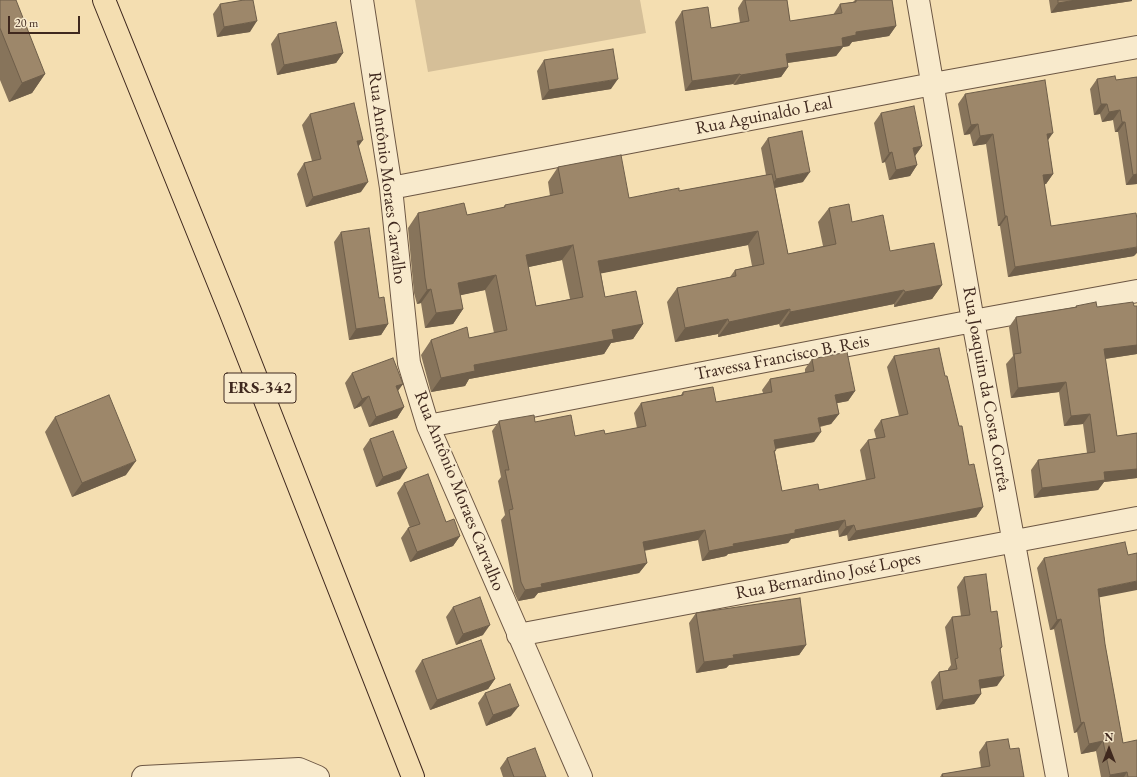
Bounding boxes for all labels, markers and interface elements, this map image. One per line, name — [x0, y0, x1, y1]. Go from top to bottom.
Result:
scale bar — [10, 8, 82, 34]
text: 20 m — [15, 15, 38, 31]
street label: Rua Antônio Moraes Carvalho — [363, 71, 411, 285]
street label: Rua Aguinaldo Leal — [694, 92, 834, 140]
street label: Rua Joaquim da Costa Corrêa — [957, 285, 1015, 493]
street label: Travessa Francisco B. Reis — [693, 330, 871, 386]
road number: ERS-342 — [224, 373, 296, 403]
street label: Rua Antônio Moraes Carvalho — [409, 388, 509, 594]
street label: Rua Bernardino José Lopes — [734, 547, 922, 605]
north arrow — [1089, 729, 1129, 769]
text: N — [1105, 730, 1113, 744]

